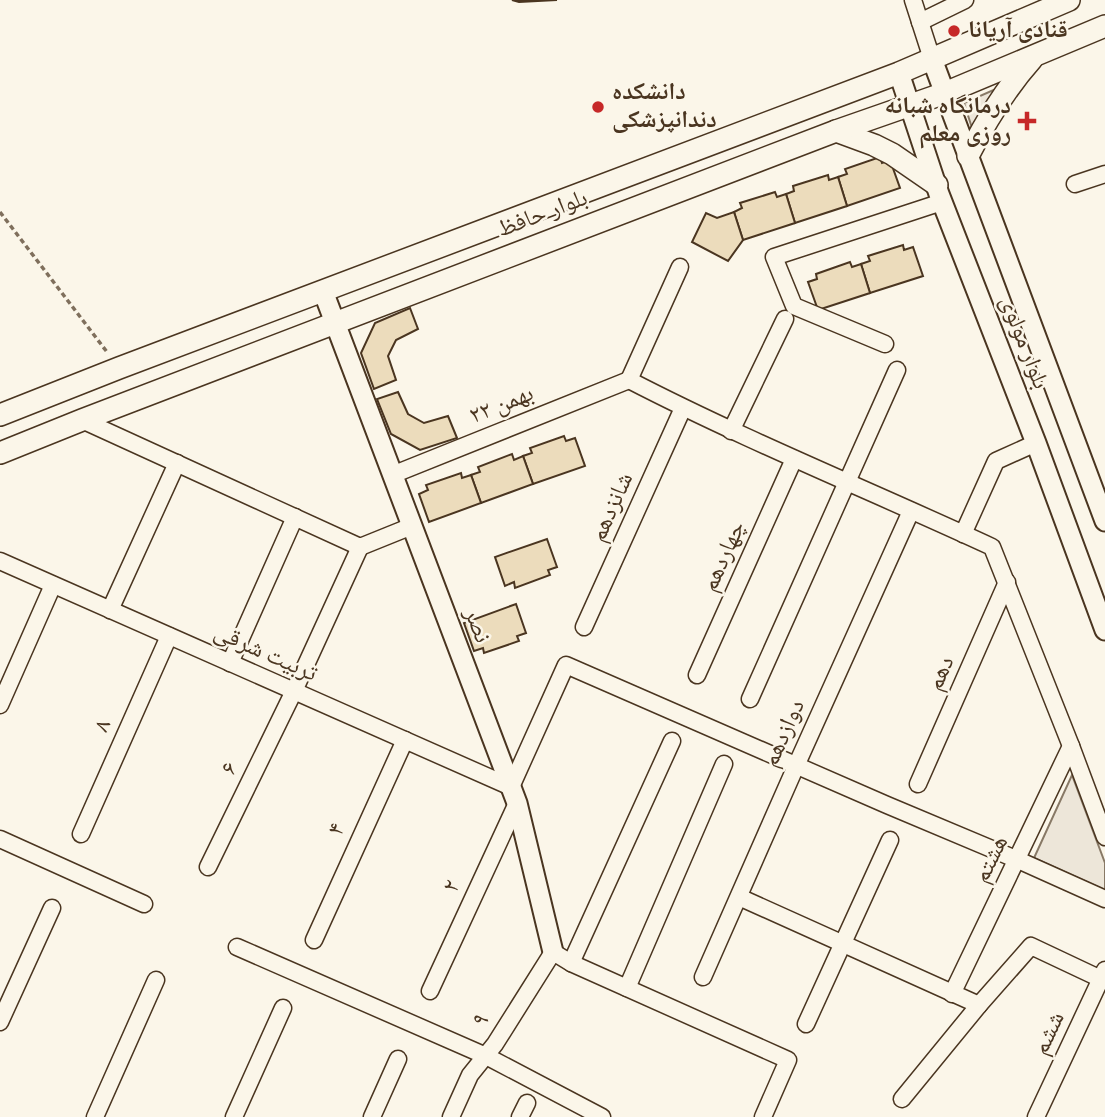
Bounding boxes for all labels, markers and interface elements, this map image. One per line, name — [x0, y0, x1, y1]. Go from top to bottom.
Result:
place label: قنادی آریانا — [968, 11, 1068, 52]
marker: قنادی آریانا — [946, 23, 962, 39]
place label: دانشکده دندانپزشکی — [612, 73, 717, 142]
place label: درمانگاه شبانه روزی معلم — [885, 87, 1011, 156]
marker: دانشکده دندانپزشکی — [590, 99, 606, 115]
marker: درمانگاه شبانه روزی معلم — [1017, 111, 1037, 131]
street label: بلوار حافظ — [492, 179, 594, 251]
street label: بلوار مولوی — [986, 290, 1060, 396]
street label: ۲۲ بهمن — [463, 375, 541, 437]
street label: شانزدهم — [579, 466, 647, 550]
street label: چهاردهم — [691, 515, 759, 599]
street label: نصر — [450, 601, 501, 650]
street label: تربیت شرقی — [206, 613, 324, 695]
street label: دهم — [916, 650, 968, 698]
street label: دوازدهم — [752, 693, 818, 775]
street label: ۸ — [83, 713, 125, 739]
street label: ۶ — [210, 755, 252, 783]
street label: ۴ — [317, 816, 359, 844]
street label: هشتم — [963, 829, 1021, 891]
street label: ۲ — [432, 873, 474, 901]
street label: ۹ — [462, 1005, 502, 1037]
street label: ششم — [1022, 1005, 1078, 1063]

